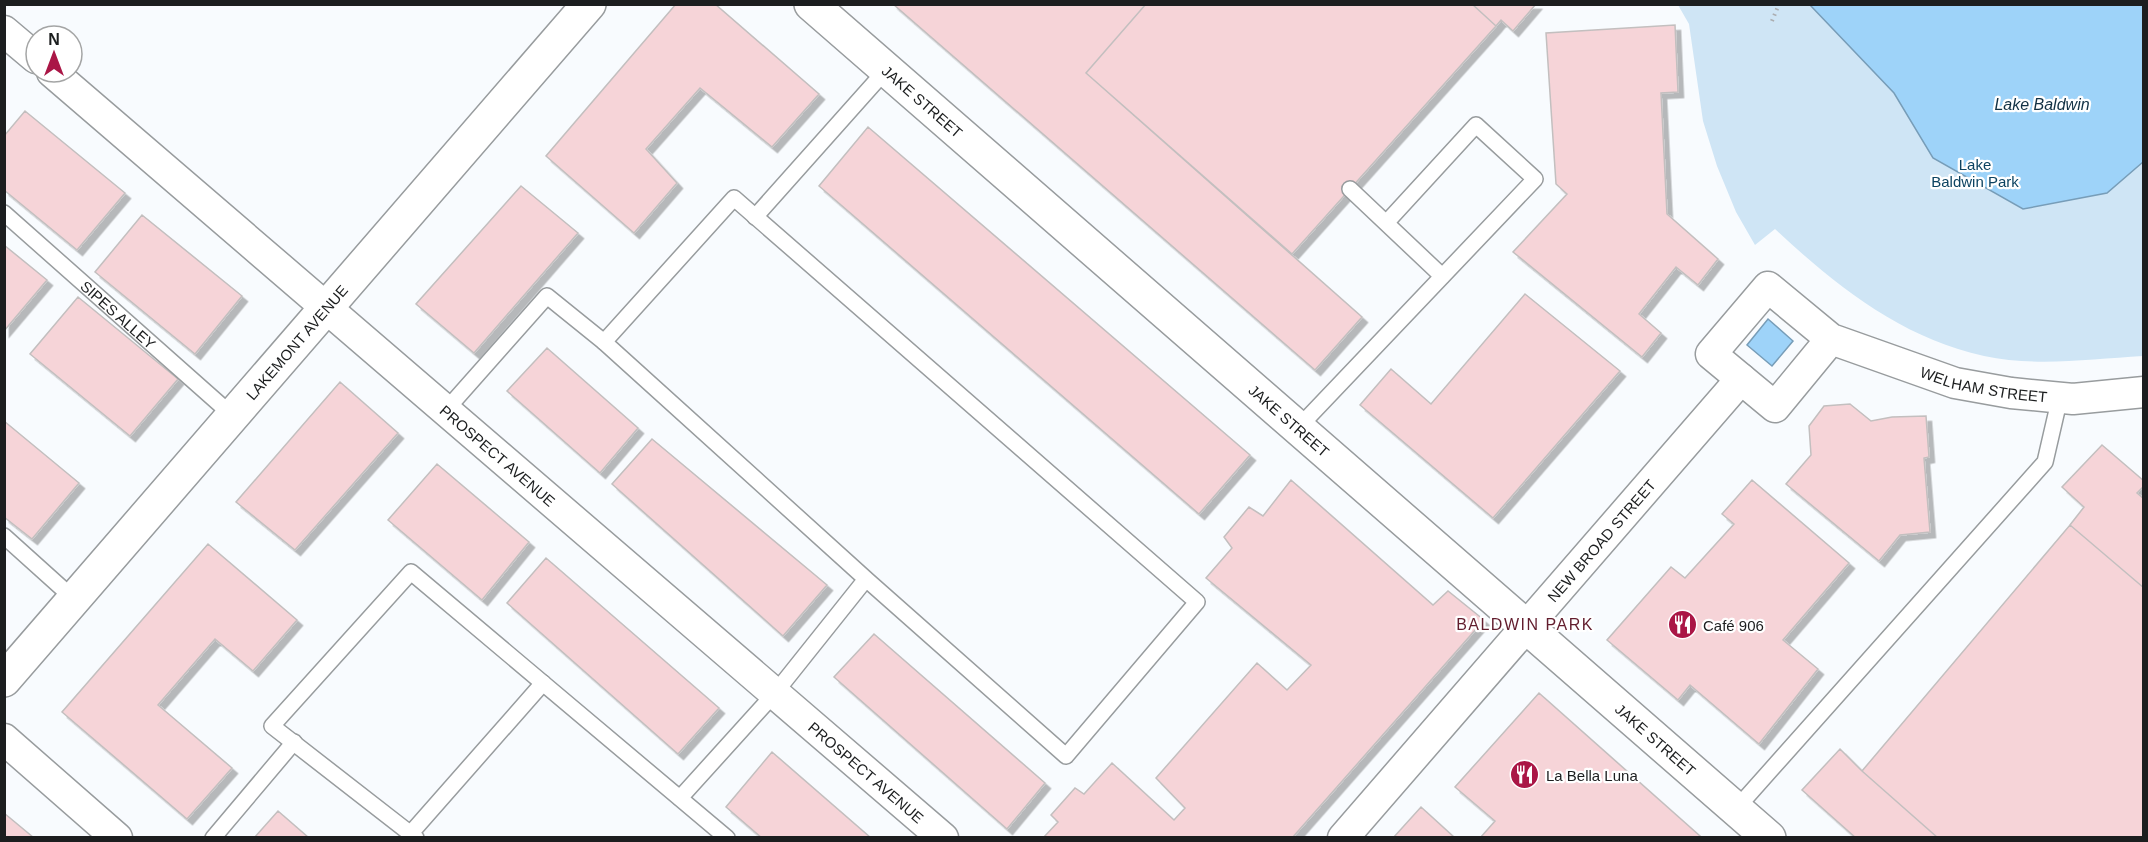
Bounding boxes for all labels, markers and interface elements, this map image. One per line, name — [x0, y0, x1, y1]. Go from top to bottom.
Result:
north arrow — [24, 24, 84, 84]
text: N — [48, 31, 60, 48]
street label: JAKE STREET — [879, 62, 966, 141]
water label: Lake Baldwin — [1994, 96, 2090, 113]
park label: Lake Baldwin Park — [1931, 156, 2019, 190]
street label: SIPES ALLEY — [78, 277, 159, 352]
street label: LAKEMONT AVENUE — [242, 281, 351, 403]
street label: WELHAM STREET — [1918, 363, 2048, 405]
street label: JAKE STREET — [1246, 381, 1333, 460]
street label: PROSPECT AVENUE — [437, 401, 559, 509]
street label: NEW BROAD STREET — [1544, 476, 1659, 605]
restaurant icon: Café 906 — [1666, 609, 1698, 641]
district label: BALDWIN PARK — [1456, 616, 1594, 633]
place label: Café 906 — [1703, 617, 1764, 634]
street label: JAKE STREET — [1612, 700, 1699, 779]
street label: PROSPECT AVENUE — [805, 718, 927, 826]
restaurant icon: La Bella Luna — [1509, 759, 1541, 791]
place label: La Bella Luna — [1546, 767, 1638, 784]

